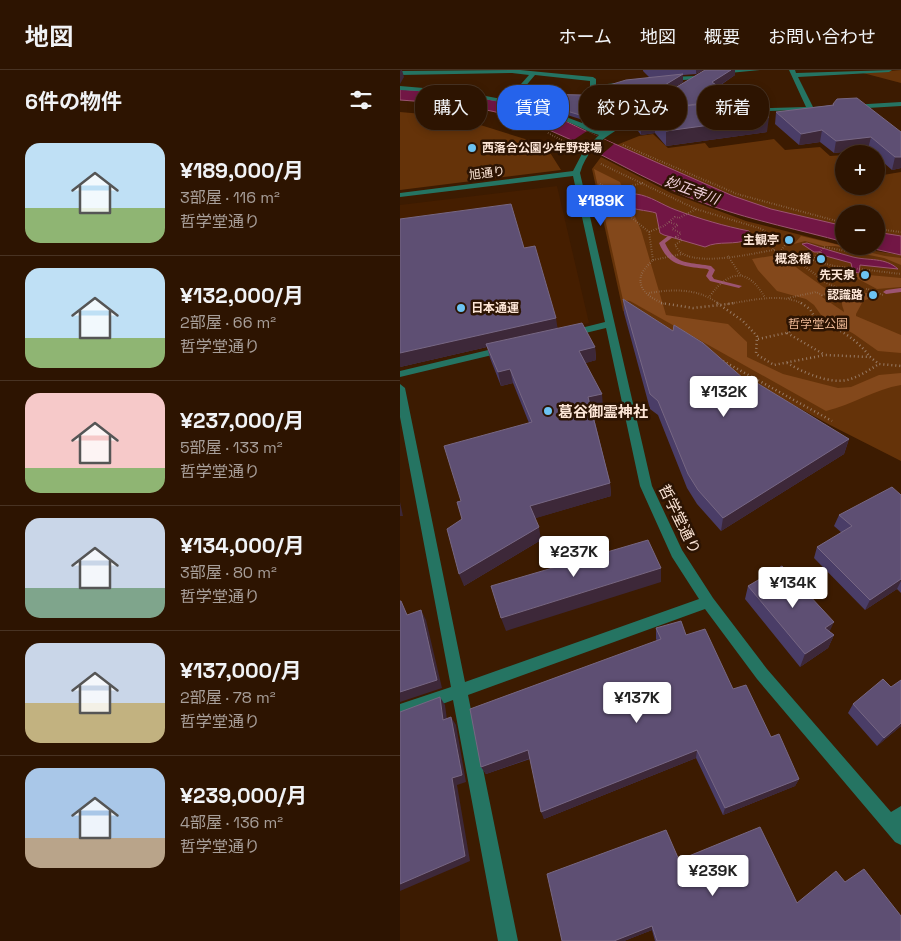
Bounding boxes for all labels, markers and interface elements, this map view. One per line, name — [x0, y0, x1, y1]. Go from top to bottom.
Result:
text: 地図 — [25, 21, 73, 52]
text: ホーム — [559, 25, 612, 48]
text: 地図 — [640, 25, 676, 48]
text: 概要 — [704, 25, 740, 48]
text: お問い合わせ — [768, 25, 876, 48]
chip: 購入 — [415, 85, 487, 130]
chip: 賃貸 — [497, 85, 569, 130]
chip: 絞り込み — [579, 85, 687, 130]
chip: 新着 — [697, 85, 769, 130]
icon: filters — [347, 86, 375, 114]
text: 6件の物件 — [25, 88, 122, 115]
place label: 西落合公園少年野球場 — [482, 140, 602, 156]
marker: 西落合公園少年野球場 — [466, 142, 478, 154]
map controls — [835, 145, 885, 255]
button: + — [835, 145, 885, 195]
text: ¥189,000/月 — [180, 157, 304, 184]
icon: home — [65, 163, 125, 223]
street label: 旭通り — [468, 163, 506, 183]
water label: 妙正寺川 — [663, 172, 723, 209]
pin: ¥189K — [566, 184, 636, 227]
text: 3部屋 · 116 m² — [180, 187, 280, 208]
text: ¥189K — [578, 190, 624, 211]
button: − — [835, 205, 885, 255]
text: 哲学堂通り — [180, 211, 260, 232]
place label: 主観亭 — [743, 232, 779, 248]
marker: 主観亭 — [783, 234, 795, 246]
place label: 概念橋 — [775, 251, 812, 267]
marker: 概念橋 — [815, 253, 827, 265]
place label: 先天泉 — [819, 267, 855, 283]
marker: 先天泉 — [859, 269, 871, 281]
text: ¥132,000/月 — [180, 282, 304, 309]
place label: 認識路 — [827, 287, 863, 303]
icon: home — [65, 288, 125, 348]
marker: 認識路 — [867, 289, 879, 301]
place label: 日本通運 — [471, 300, 519, 316]
marker: 日本通運 — [455, 302, 467, 314]
text: 2部屋 · 66 m² — [180, 312, 276, 333]
park label: 哲学堂公園 — [788, 316, 848, 332]
text: 哲学堂通り — [180, 336, 260, 357]
pin: ¥132K — [689, 376, 759, 418]
text: ¥132K — [701, 381, 747, 402]
place label: 葛谷御霊神社 — [558, 402, 648, 421]
marker: 葛谷御霊神社 — [542, 405, 554, 417]
text: ¥237,000/月 — [180, 407, 304, 434]
icon: home — [65, 413, 125, 473]
text: 5部屋 · 133 m² — [180, 437, 283, 458]
text: 哲学堂通り — [180, 461, 260, 482]
street label: 哲学堂通り — [655, 481, 705, 557]
text: ¥134,000/月 — [180, 532, 305, 559]
pin: ¥237K — [539, 536, 609, 578]
icon: home — [65, 538, 125, 598]
text: ¥237K — [550, 541, 598, 562]
text: 3部屋 · 80 m² — [180, 562, 277, 583]
pin: ¥134K — [758, 566, 828, 609]
text: ¥134K — [769, 572, 817, 593]
text: 哲学堂通り — [180, 586, 260, 607]
text: ¥137,000/月 — [180, 657, 301, 684]
icon: home — [65, 663, 125, 723]
pin: ¥137K — [602, 682, 672, 724]
text: 2部屋 · 78 m² — [180, 687, 276, 708]
text: ¥137K — [614, 687, 660, 708]
text: 哲学堂通り — [180, 711, 260, 732]
text: ¥239,000/月 — [180, 782, 307, 809]
icon: home — [65, 788, 125, 848]
text: 4部屋 · 136 m² — [180, 812, 283, 833]
text: 哲学堂通り — [180, 836, 260, 857]
pin: ¥239K — [678, 854, 748, 897]
text: ¥239K — [688, 860, 738, 881]

